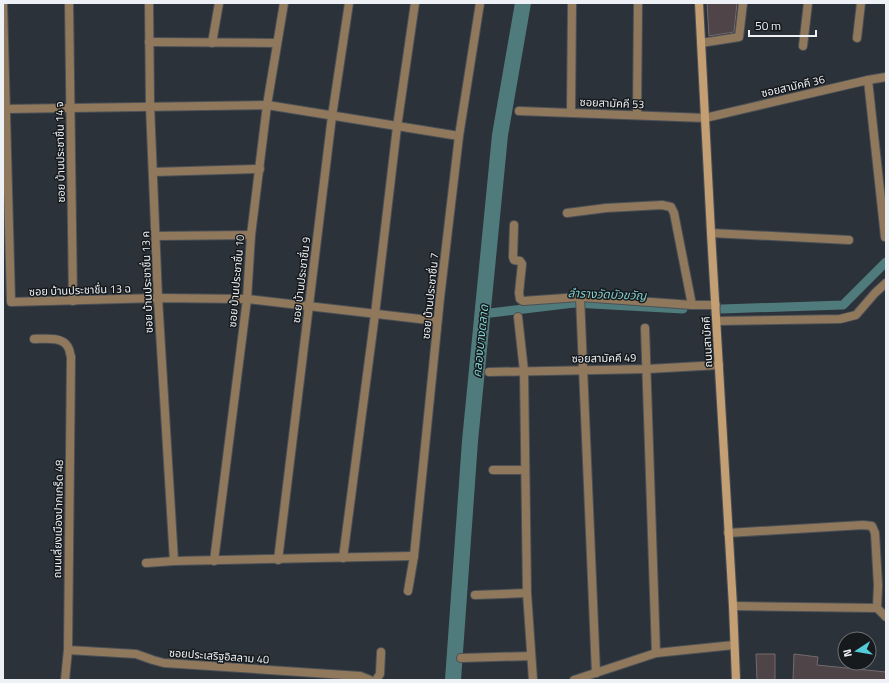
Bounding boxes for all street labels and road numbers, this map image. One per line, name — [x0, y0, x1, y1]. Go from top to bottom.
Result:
street label: ซอยสามัคคี 36 — [760, 71, 826, 101]
street label: ซอยสามัคคี 53 — [579, 94, 645, 112]
street label: ซอย บ้านประชาชื่น 14 จ — [51, 101, 69, 203]
street label: ซอย บ้านประชาชื่น 13 ค — [137, 231, 157, 333]
street label: ซอย บ้านประชาชื่น 10 — [224, 234, 248, 328]
street label: ซอย บ้านประชาชื่น 9 — [288, 236, 314, 324]
street label: ซอย บ้านประชาชื่น 7 — [418, 252, 442, 340]
street label: ซอย บ้านประชาชื่น 13 ฉ — [29, 280, 131, 300]
street label: ถนนสามัคคี — [698, 316, 716, 368]
street label: ซอยสามัคคี 49 — [571, 349, 637, 367]
street label: ถนนเลี่ยงเมืองปากเกร็ด 48 — [49, 460, 67, 578]
street label: ซอยประเสริฐอิสลาม 40 — [168, 645, 270, 667]

